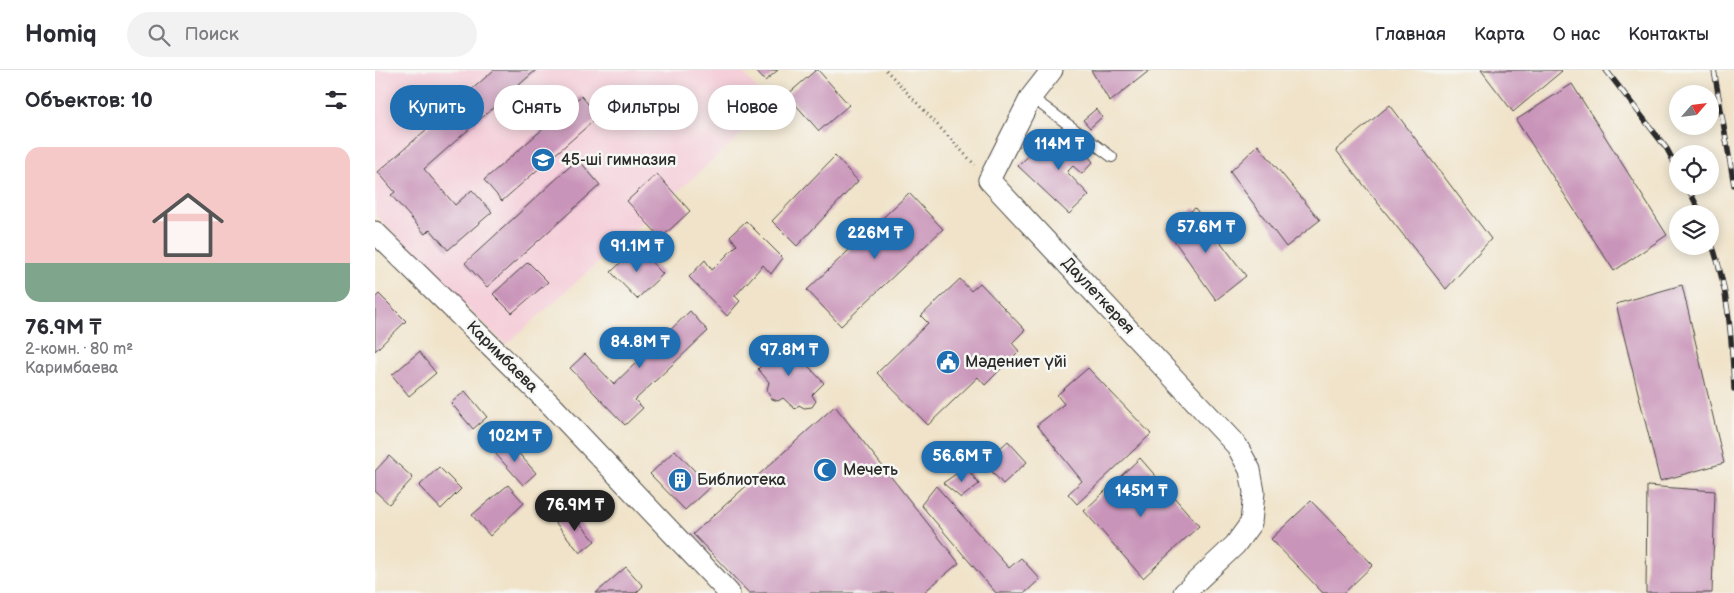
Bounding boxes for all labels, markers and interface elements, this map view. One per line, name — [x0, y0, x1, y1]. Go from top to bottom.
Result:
search box — [127, 12, 477, 57]
text: Homiq — [25, 20, 97, 49]
icon: search — [145, 21, 173, 49]
text: Поиск — [185, 23, 239, 46]
text: Главная — [1375, 24, 1446, 45]
text: Карта — [1474, 24, 1525, 45]
text: О нас — [1553, 24, 1600, 45]
text: Контакты — [1628, 24, 1709, 45]
chip: Купить — [390, 85, 484, 130]
chip: Снять — [494, 85, 579, 130]
chip: Фильтры — [589, 85, 698, 130]
chip: Новое — [708, 85, 796, 130]
north arrow — [1669, 85, 1719, 135]
map controls — [1669, 85, 1719, 255]
icon: filters — [322, 86, 350, 114]
text: Объектов: 10 — [25, 88, 153, 113]
pin: 114M ₸ — [1018, 128, 1100, 171]
text: 114M ₸ — [1034, 135, 1084, 154]
button: locate — [1669, 145, 1719, 195]
school or university icon: 45-ші гимназия — [530, 147, 556, 173]
place label: 45-ші гимназия — [561, 151, 676, 170]
icon: home — [143, 180, 233, 270]
button: layers — [1669, 205, 1719, 255]
pin: 57.6M ₸ — [1160, 212, 1252, 254]
pin: 226M ₸ — [834, 218, 916, 260]
text: 57.6M ₸ — [1177, 218, 1235, 237]
text: 226M ₸ — [847, 224, 903, 243]
pin: 91.1M ₸ — [591, 230, 683, 273]
text: 91.1M ₸ — [610, 237, 664, 256]
street label: Даулеткерея — [1058, 254, 1138, 338]
text: 76.9M ₸ — [25, 315, 101, 340]
street label: Каримбаева — [462, 317, 542, 397]
pin: 84.8M ₸ — [594, 326, 686, 369]
text: 84.8M ₸ — [610, 333, 670, 352]
pin: 97.8M ₸ — [743, 334, 835, 377]
text: 2-комн. · 80 m² — [25, 340, 133, 359]
text: 97.8M ₸ — [760, 341, 818, 360]
public building icon: Мәдениет үйі — [935, 349, 961, 375]
place label: Мәдениет үйі — [965, 353, 1067, 372]
text: Каримбаева — [25, 359, 118, 378]
pin: 102M ₸ — [474, 420, 556, 463]
text: 102M ₸ — [488, 427, 542, 446]
pin: 56.6M ₸ — [916, 440, 1008, 483]
text: 56.6M ₸ — [933, 447, 992, 466]
mosque icon: Мечеть — [812, 457, 838, 483]
place label: Мечеть — [843, 461, 898, 480]
building icon: Библиотека — [667, 467, 693, 493]
place label: Библиотека — [697, 471, 786, 490]
pin: 145M ₸ — [1100, 476, 1182, 518]
text: 145M ₸ — [1115, 482, 1167, 501]
pin: 76.9M ₸ — [529, 490, 621, 532]
text: 76.9M ₸ — [546, 496, 604, 515]

